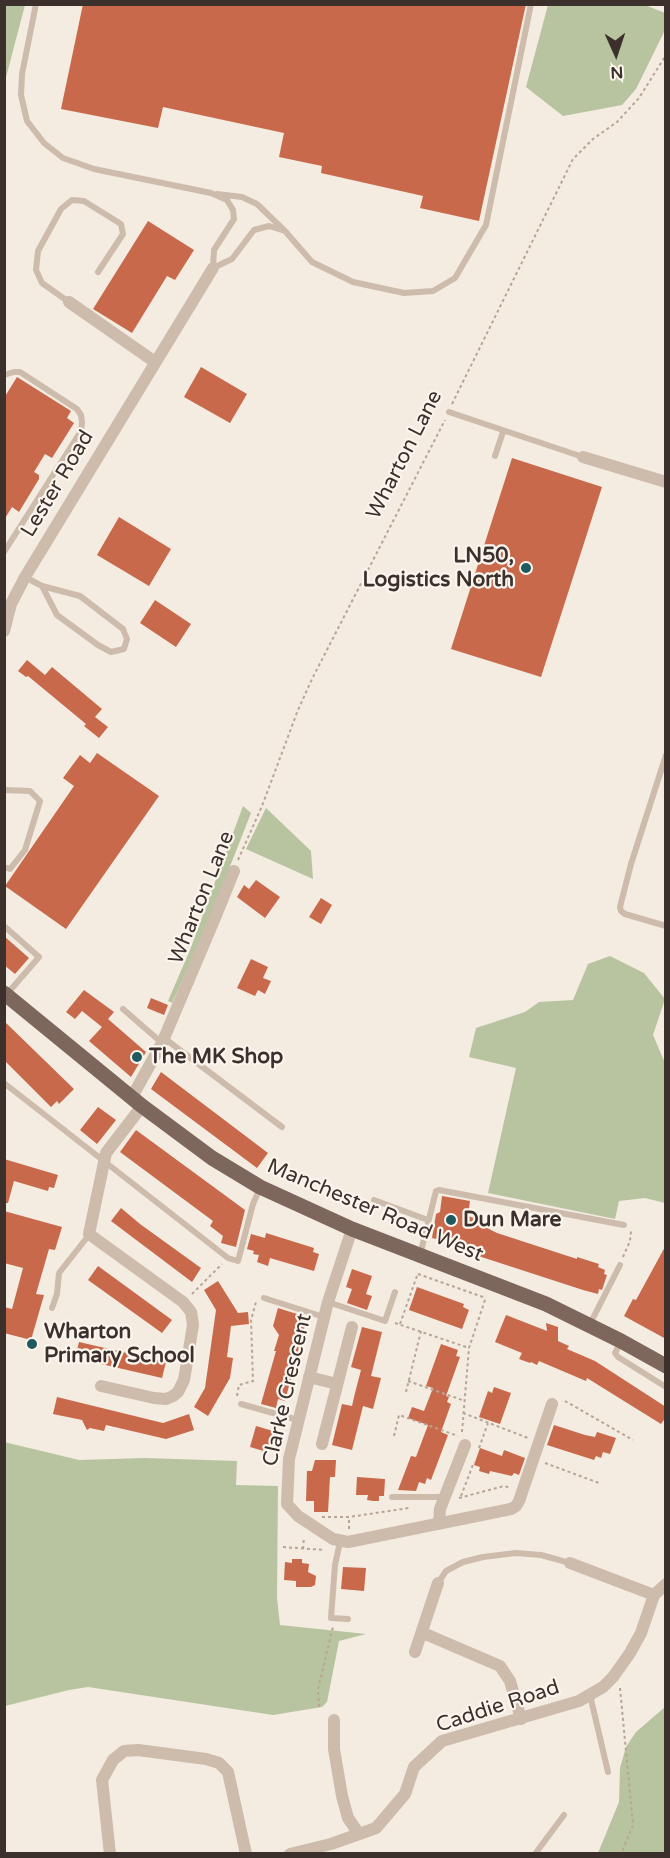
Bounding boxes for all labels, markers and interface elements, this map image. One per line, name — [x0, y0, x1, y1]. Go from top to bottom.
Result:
north arrow — [586, 24, 646, 84]
text: N — [610, 62, 624, 82]
street label: Wharton Lane — [362, 386, 448, 524]
street label: Lester Road — [16, 426, 100, 542]
place label: LN50, Logistics North — [362, 543, 514, 593]
marker: LN50, Logistics North — [519, 561, 533, 575]
street label: Wharton Lane — [164, 828, 240, 968]
place label: The MK Shop — [149, 1044, 283, 1070]
marker: The MK Shop — [130, 1050, 144, 1064]
street label: Manchester Road West — [263, 1154, 487, 1268]
place label: Dun Mare — [463, 1207, 561, 1233]
marker: Dun Mare — [444, 1213, 458, 1227]
street label: Clarke Crescent — [258, 1311, 318, 1469]
place label: Wharton Primary School — [44, 1319, 195, 1369]
marker: Wharton Primary School — [25, 1337, 39, 1351]
street label: Caddie Road — [433, 1675, 563, 1739]

